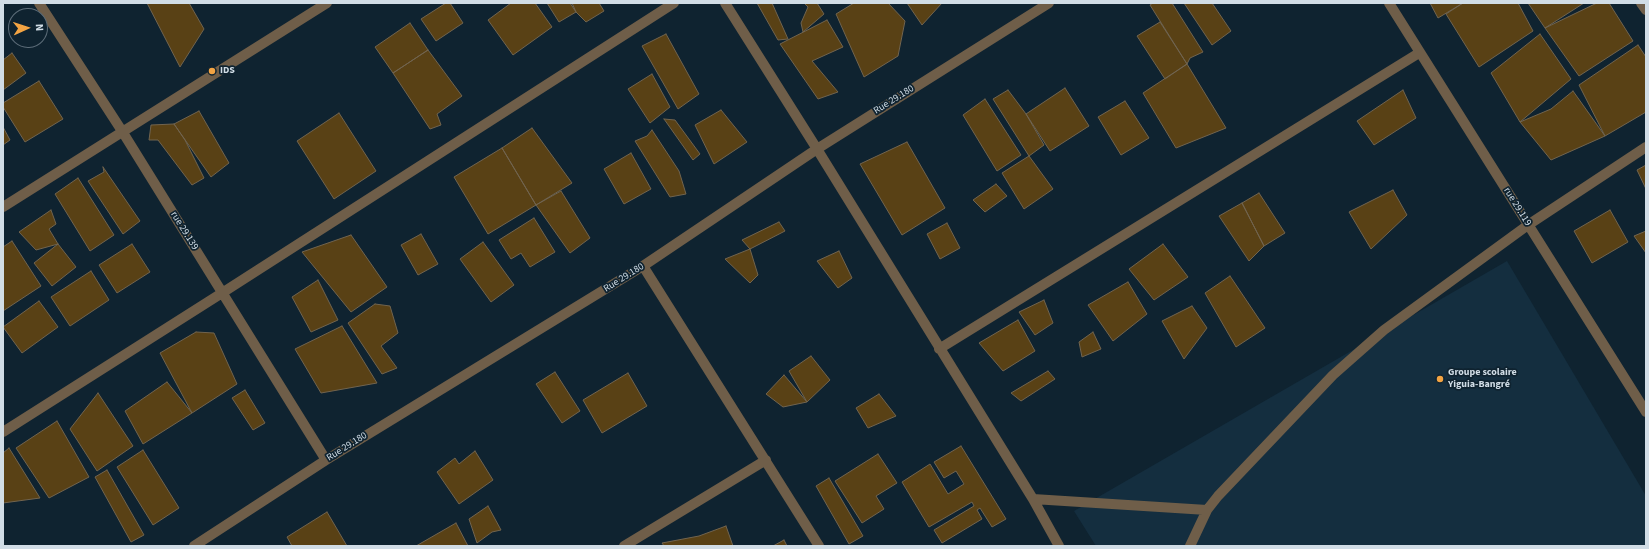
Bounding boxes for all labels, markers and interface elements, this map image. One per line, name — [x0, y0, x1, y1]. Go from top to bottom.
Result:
north arrow — [8, 8, 48, 48]
text: N — [32, 23, 47, 31]
place label: IDS — [220, 65, 235, 77]
marker: IDS — [207, 66, 217, 76]
street label: Rue 29.180 — [872, 83, 916, 117]
street label: rue 29.119 — [1500, 185, 1534, 229]
street label: rue 29.139 — [167, 209, 201, 253]
street label: Rue 29.180 — [602, 261, 646, 295]
place label: Groupe scolaire Yiguia-Bangré — [1448, 367, 1517, 390]
marker: Groupe scolaire Yiguia-Bangré — [1435, 374, 1445, 384]
street label: Rue 29.180 — [325, 430, 369, 464]

